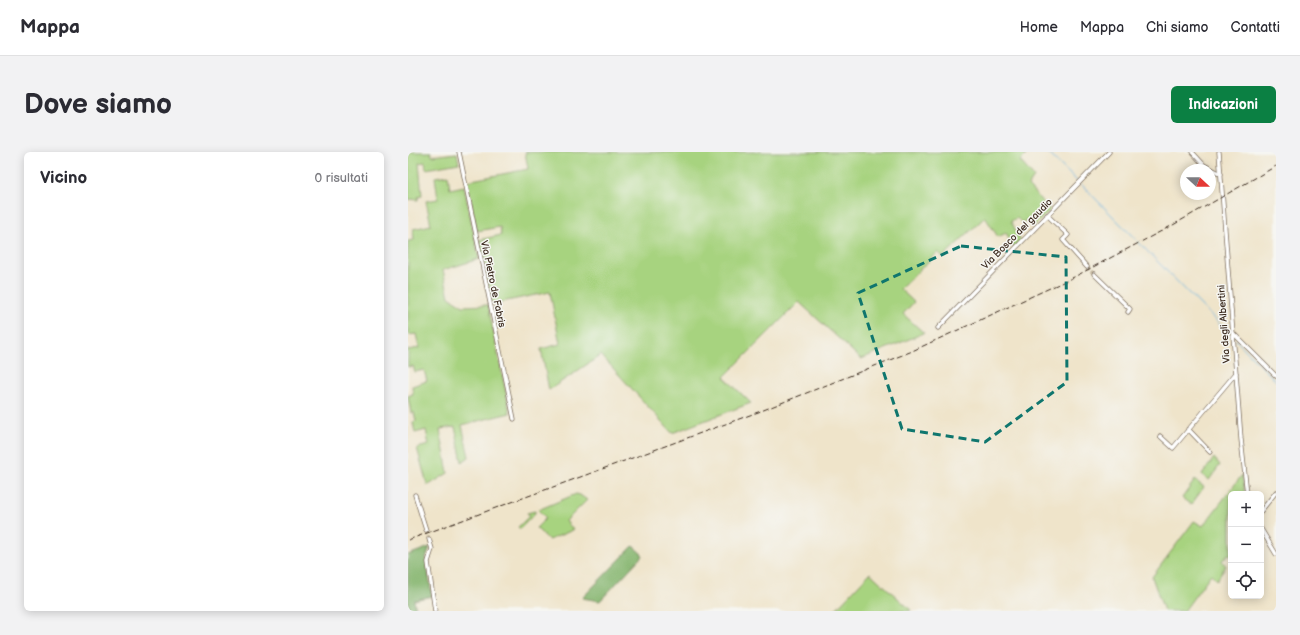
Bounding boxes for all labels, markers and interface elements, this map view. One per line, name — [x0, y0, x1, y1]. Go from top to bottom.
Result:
text: Mappa — [20, 16, 80, 39]
text: Home — [1020, 19, 1058, 36]
text: Mappa — [1080, 19, 1124, 36]
text: Chi siamo — [1146, 19, 1209, 36]
text: Contatti — [1231, 19, 1280, 36]
button: Indicazioni — [1171, 86, 1276, 123]
text: Dove siamo — [24, 88, 172, 121]
north arrow — [1180, 164, 1216, 200]
text: Vicino — [40, 168, 87, 188]
text: 0 risultati — [315, 170, 368, 186]
street label: Via Bosco del gaudio — [979, 196, 1055, 272]
street label: Via Pietro de Fabris — [478, 239, 508, 329]
street label: Via degli Albertini — [1215, 284, 1233, 364]
map controls — [1228, 491, 1264, 599]
button: + — [1228, 491, 1264, 527]
button: − — [1228, 527, 1264, 563]
button: locate — [1228, 563, 1264, 599]

